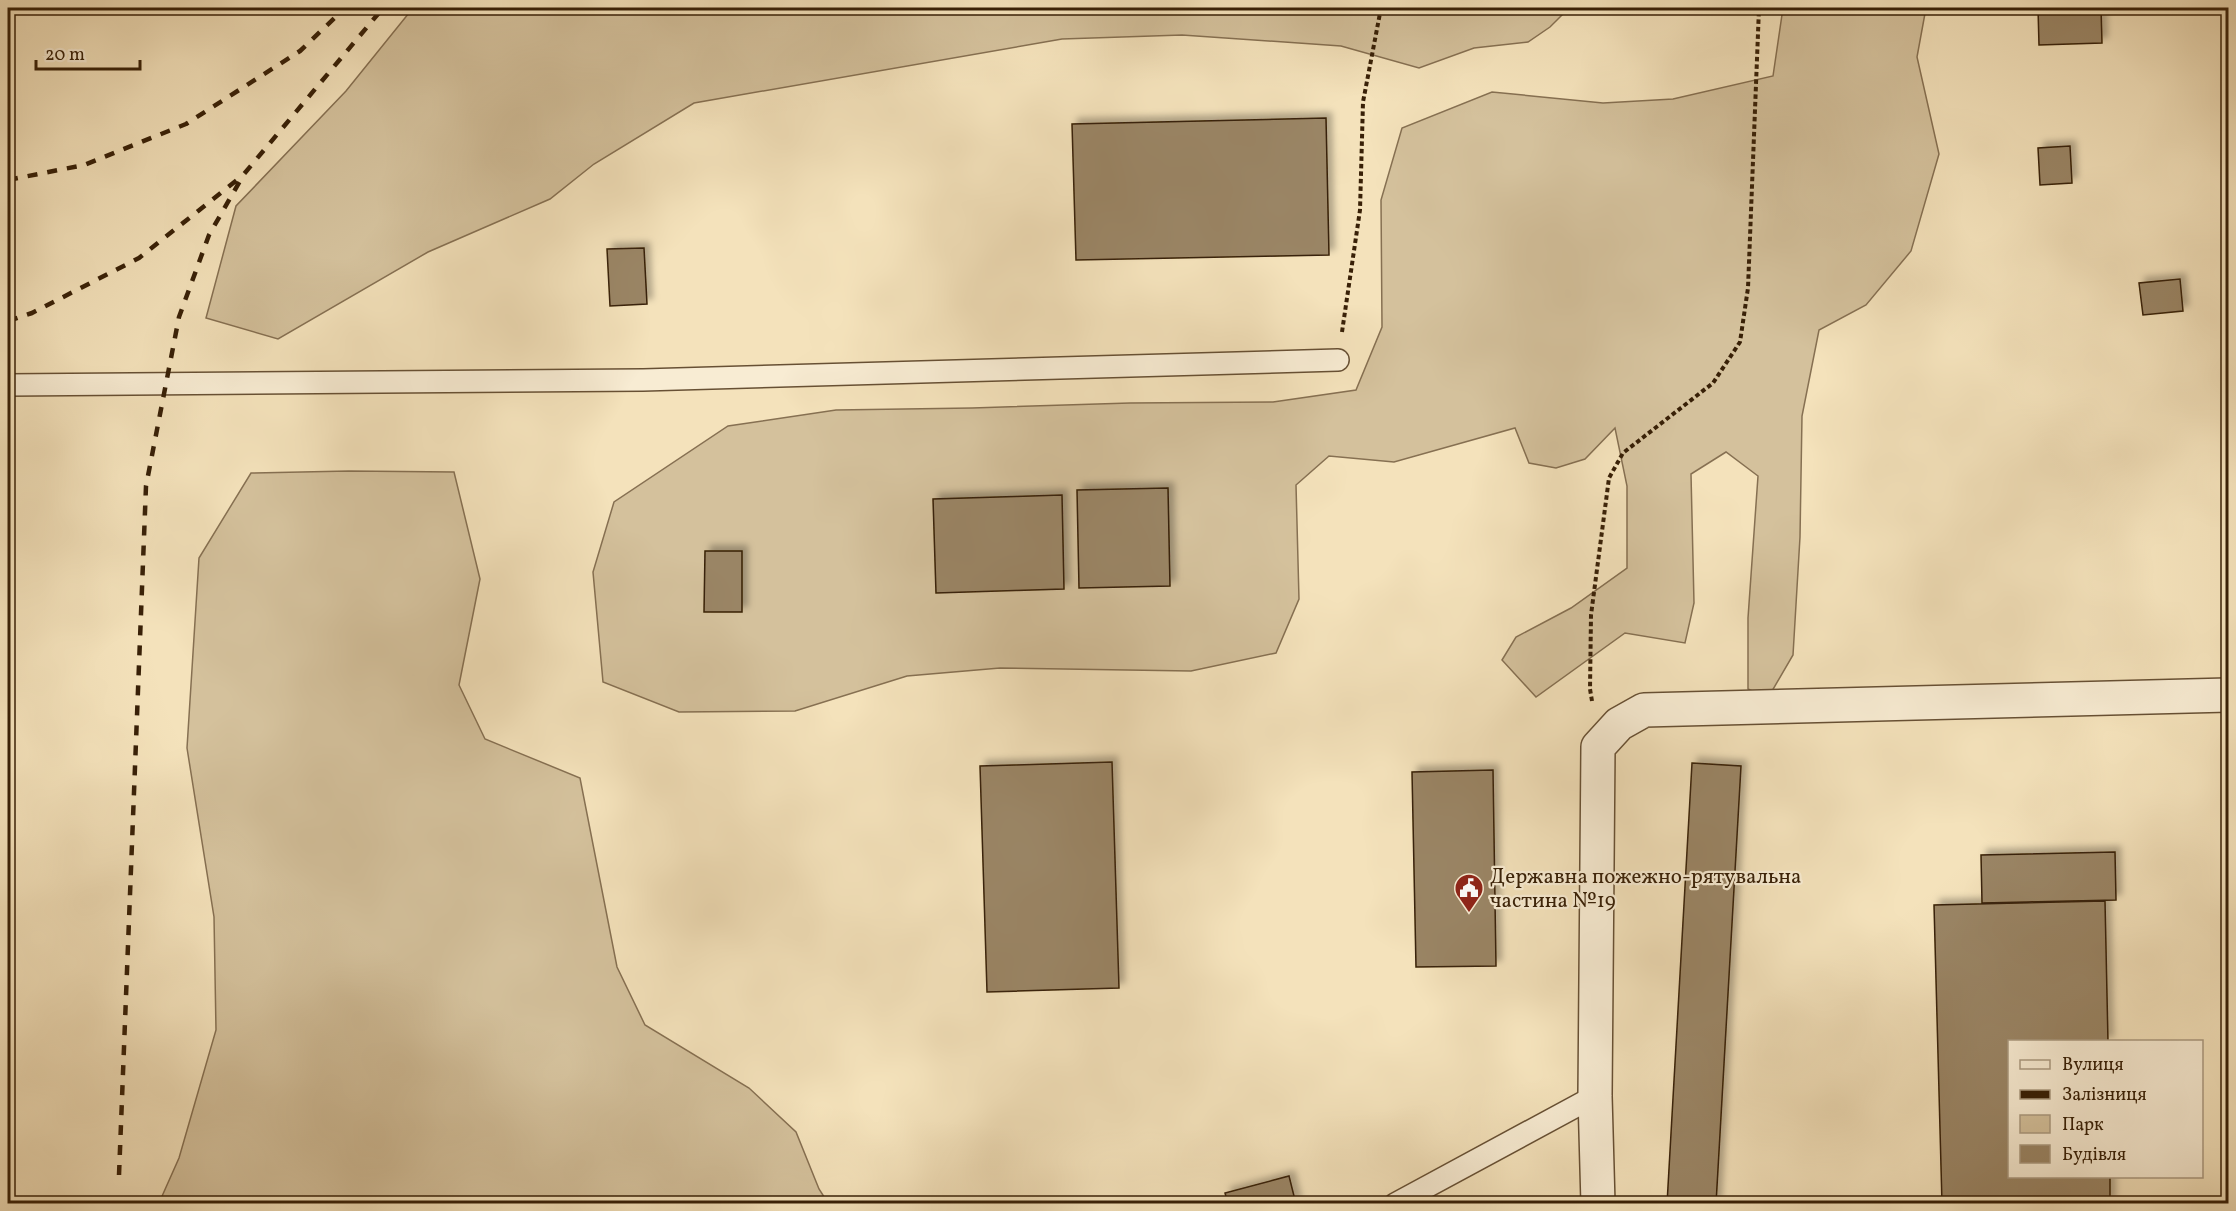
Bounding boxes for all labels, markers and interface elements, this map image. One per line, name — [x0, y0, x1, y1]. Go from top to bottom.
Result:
scale bar — [36, 33, 140, 71]
text: 20 m — [45, 43, 85, 68]
place label: Державна пожежно-рятувальна частина №19 — [1490, 863, 1801, 916]
public building icon: Державна пожежно-рятувальна частина №19 — [1453, 872, 1485, 914]
legend — [2008, 1040, 2203, 1178]
text: Вулиця — [2062, 1053, 2124, 1078]
text: Залізниця — [2062, 1083, 2147, 1108]
text: Парк — [2062, 1113, 2104, 1138]
text: Будівля — [2062, 1143, 2126, 1168]

